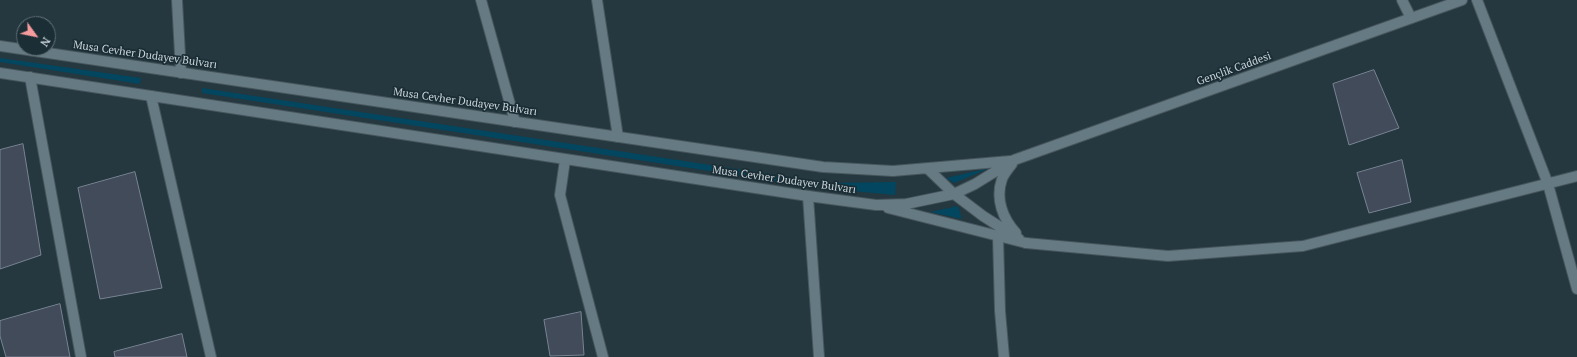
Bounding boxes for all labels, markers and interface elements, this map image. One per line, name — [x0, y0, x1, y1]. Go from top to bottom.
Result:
north arrow — [16, 16, 56, 56]
text: N — [37, 35, 53, 49]
street label: Musa Cevher Dudayev Bulvarı — [72, 38, 218, 72]
street label: Gençlik Caddesi — [1195, 49, 1273, 89]
street label: Musa Cevher Dudayev Bulvarı — [392, 85, 538, 119]
street label: Musa Cevher Dudayev Bulvarı — [711, 163, 857, 197]

